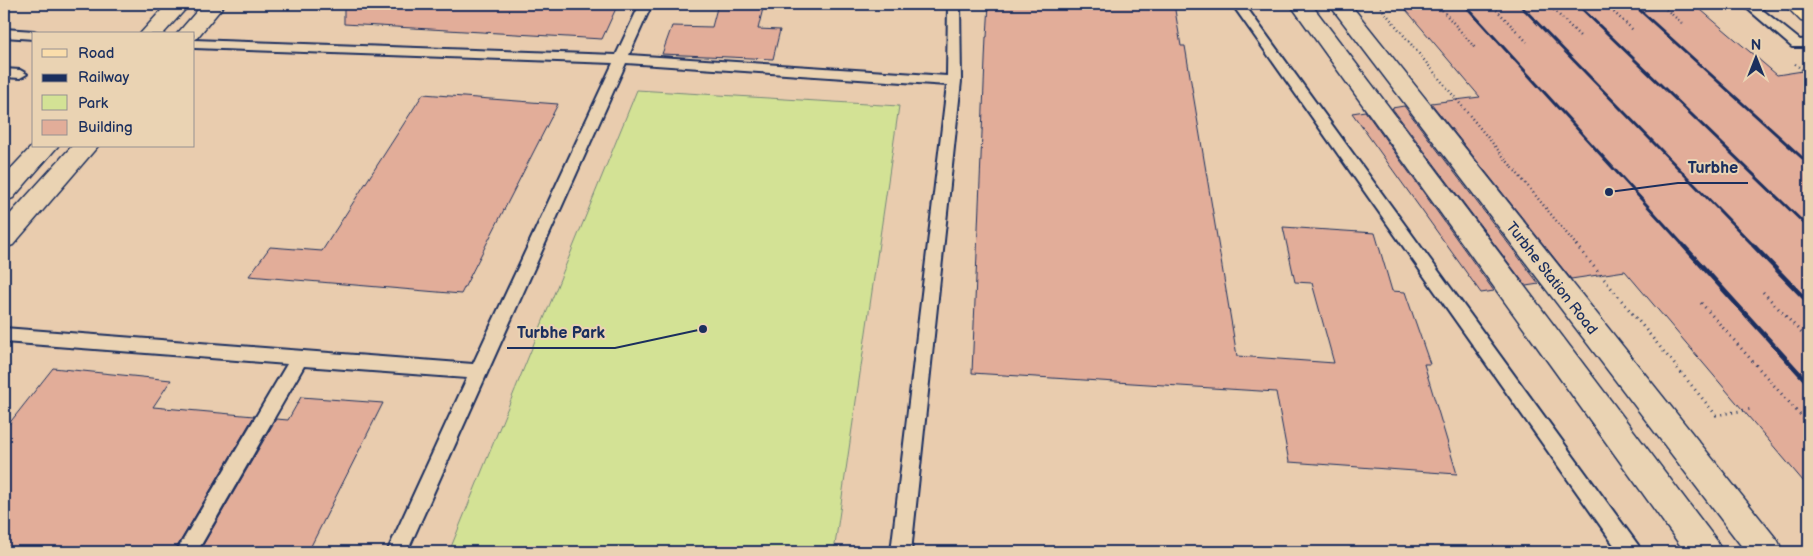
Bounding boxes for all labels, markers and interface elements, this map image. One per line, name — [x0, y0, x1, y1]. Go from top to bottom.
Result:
legend — [32, 32, 195, 148]
north arrow — [1730, 32, 1780, 82]
text: N — [1751, 37, 1761, 54]
text: Road — [78, 44, 114, 63]
text: Railway — [78, 68, 129, 87]
text: Park — [78, 94, 109, 113]
text: Building — [78, 118, 133, 137]
callout: Turbhe — [1678, 152, 1748, 183]
text: Turbhe — [1688, 159, 1738, 178]
street label: Turbhe Station Road — [1502, 218, 1602, 339]
callout: Turbhe Park — [507, 317, 615, 348]
text: Turbhe Park — [517, 324, 606, 343]

